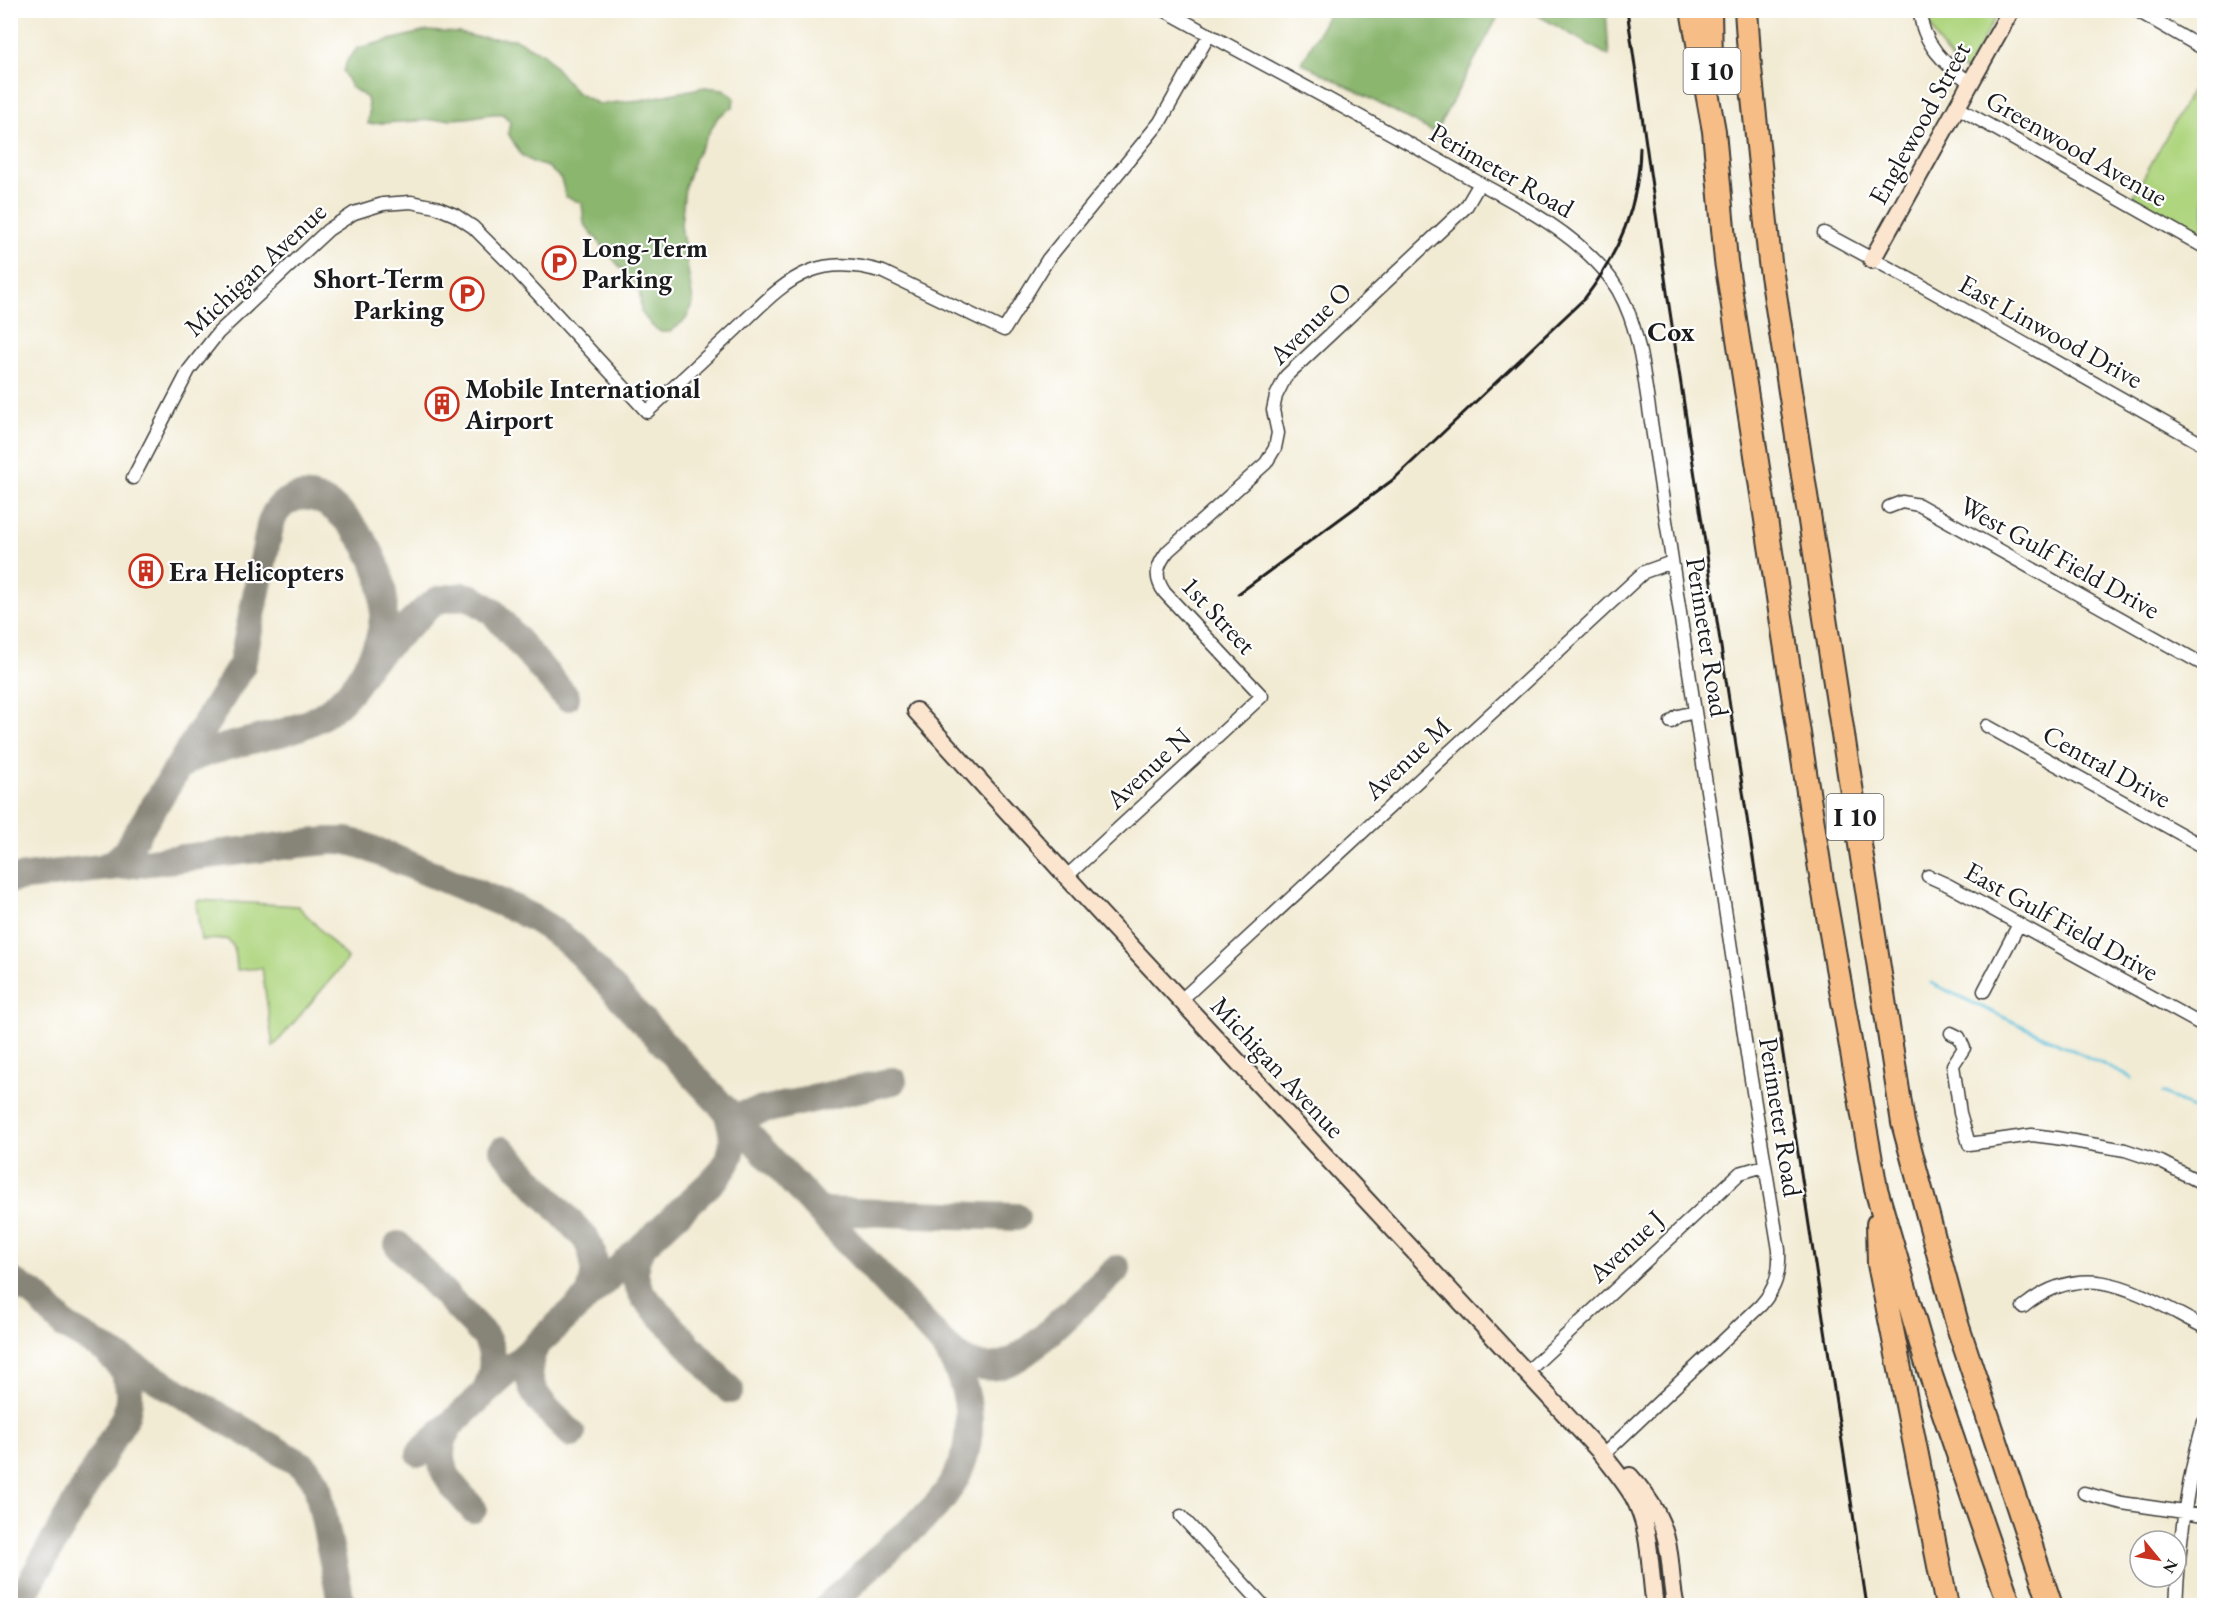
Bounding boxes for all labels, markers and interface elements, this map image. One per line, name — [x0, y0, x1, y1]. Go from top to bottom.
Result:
street label: Englewood Street — [1860, 35, 1978, 211]
road number: I 10 — [1684, 48, 1740, 94]
street label: Greenwood Avenue — [1980, 82, 2174, 214]
street label: Perimeter Road — [1423, 115, 1581, 226]
street label: Michigan Avenue — [176, 194, 334, 344]
place label: Long-Term Parking — [582, 230, 708, 296]
parking icon: Long-Term Parking — [541, 245, 577, 281]
place label: Short-Term Parking — [314, 261, 444, 327]
street label: East Linwood Drive — [1953, 266, 2149, 396]
street label: Avenue O — [1260, 274, 1359, 373]
parking icon: Short-Term Parking — [449, 276, 485, 312]
district label: Cox — [1647, 313, 1695, 349]
place label: Mobile International Airport — [464, 371, 701, 437]
building icon: Mobile International Airport — [424, 386, 460, 422]
street label: West Gulf Field Drive — [1954, 487, 2166, 627]
building icon: Era Helicopters — [128, 553, 164, 589]
place label: Era Helicopters — [169, 554, 344, 589]
street label: Perimeter Road — [1678, 555, 1738, 720]
street label: 1st Street — [1174, 568, 1265, 662]
street label: Avenue M — [1355, 709, 1458, 808]
street label: Central Drive — [2037, 716, 2177, 816]
street label: Avenue N — [1097, 719, 1199, 817]
road number: I 10 — [1826, 794, 1884, 840]
street label: East Gulf Field Drive — [1959, 853, 2165, 989]
street label: Michigan Avenue — [1203, 988, 1353, 1146]
street label: Perimeter Road — [1751, 1035, 1811, 1200]
street label: Avenue J — [1580, 1202, 1672, 1291]
north arrow — [2128, 1529, 2188, 1589]
text: N — [2158, 1555, 2183, 1577]

